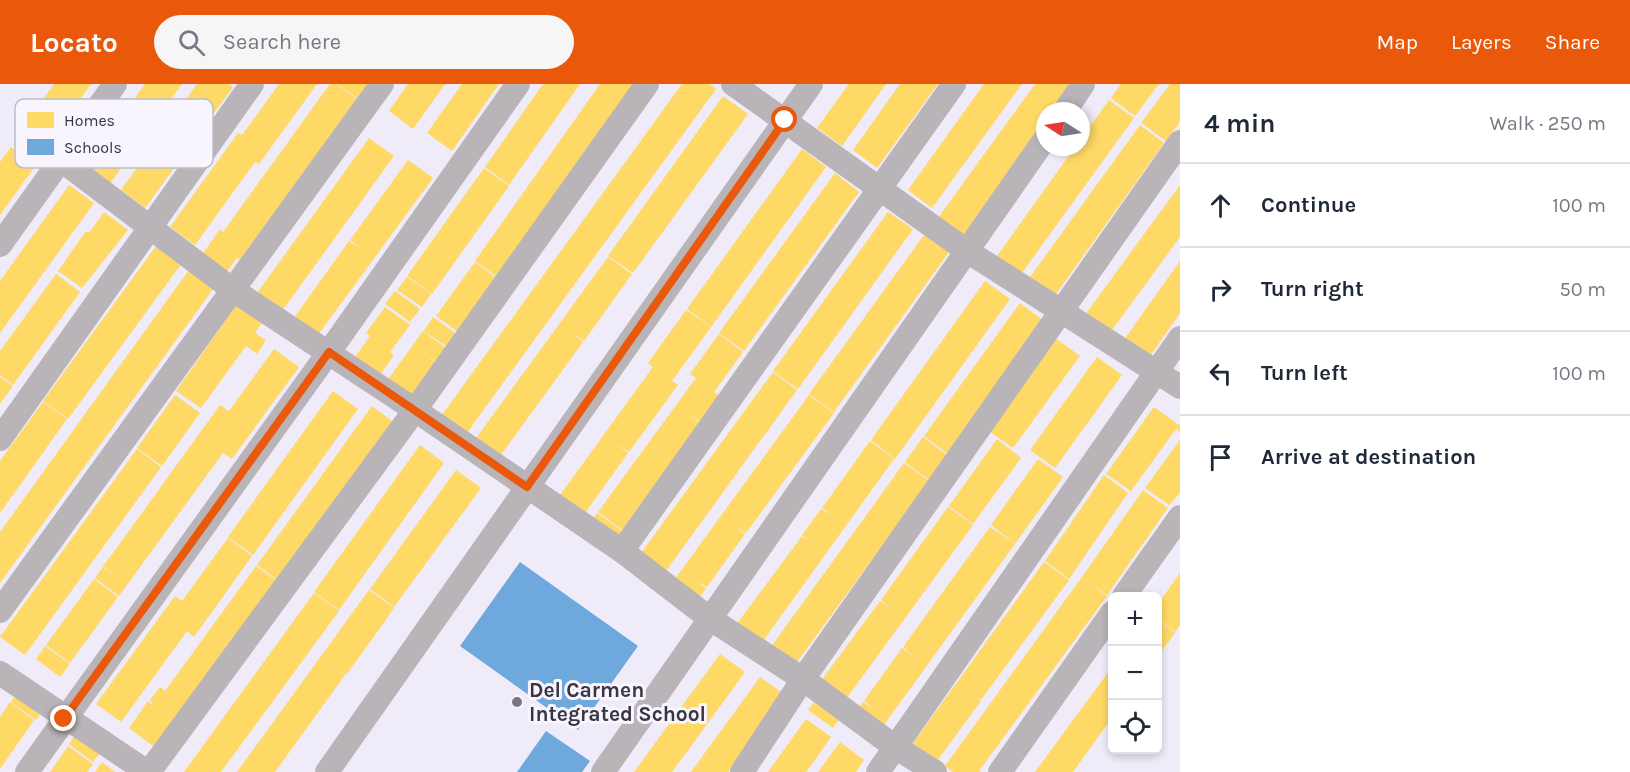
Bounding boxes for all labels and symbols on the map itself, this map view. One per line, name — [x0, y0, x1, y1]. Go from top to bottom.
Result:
legend — [15, 99, 213, 168]
north arrow — [1036, 102, 1090, 156]
route start — [771, 106, 797, 132]
text: Homes — [64, 111, 115, 130]
text: Schools — [64, 138, 122, 157]
place label: Del Carmen Integrated School — [529, 678, 706, 726]
marker: Del Carmen Integrated School — [510, 695, 524, 709]
route end — [50, 705, 76, 731]

